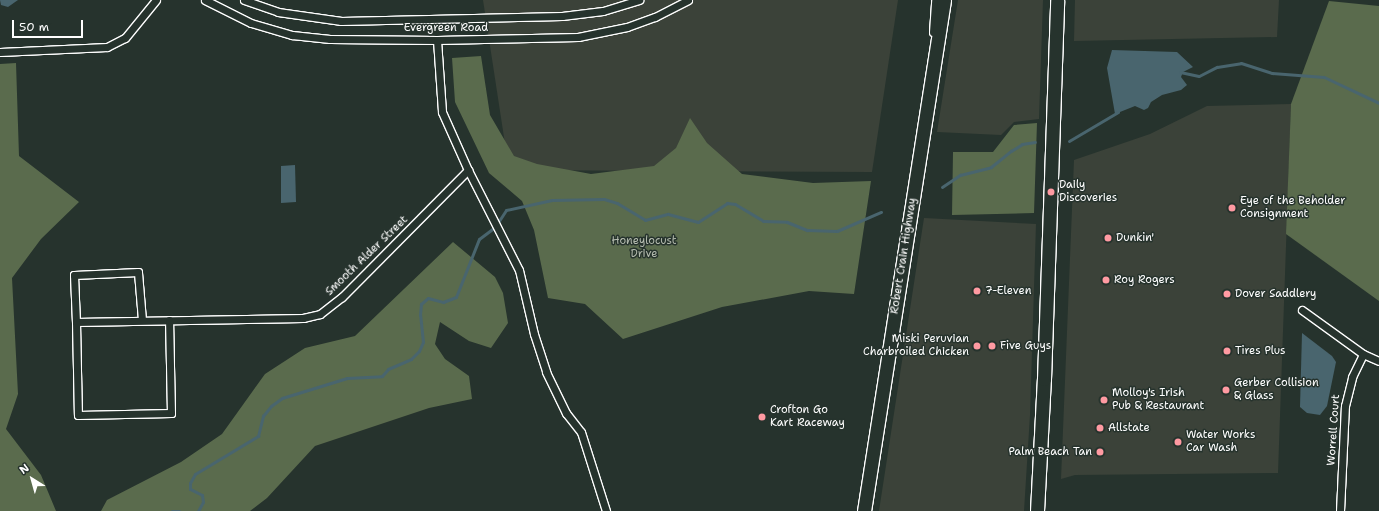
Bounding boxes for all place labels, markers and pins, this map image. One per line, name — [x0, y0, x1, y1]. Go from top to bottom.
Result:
place label: Daily Discoveries — [1059, 179, 1117, 205]
marker: Daily Discoveries — [1046, 187, 1056, 197]
place label: Eye of the Beholder Consignment — [1240, 195, 1345, 221]
marker: Eye of the Beholder Consignment — [1227, 203, 1237, 213]
place label: Dunkin' — [1116, 231, 1154, 245]
marker: Dunkin' — [1103, 233, 1113, 243]
place label: Roy Rogers — [1114, 273, 1175, 287]
marker: Roy Rogers — [1101, 275, 1111, 285]
place label: 7-Eleven — [985, 284, 1031, 298]
marker: 7-Eleven — [972, 286, 982, 296]
place label: Dover Saddlery — [1235, 287, 1316, 301]
marker: Dover Saddlery — [1222, 289, 1232, 299]
place label: Miski Peruvian Charbroiled Chicken — [863, 333, 969, 359]
place label: Five Guys — [1000, 339, 1051, 353]
marker: Miski Peruvian Charbroiled Chicken — [972, 341, 982, 351]
marker: Five Guys — [987, 341, 997, 351]
place label: Tires Plus — [1235, 344, 1286, 358]
marker: Tires Plus — [1222, 346, 1232, 356]
place label: Gerber Collision & Glass — [1234, 377, 1319, 403]
marker: Gerber Collision & Glass — [1221, 385, 1231, 395]
place label: Molloy's Irish Pub & Restaurant — [1112, 387, 1204, 413]
marker: Molloy's Irish Pub & Restaurant — [1099, 395, 1109, 405]
place label: Crofton Go Kart Raceway — [770, 404, 845, 430]
marker: Crofton Go Kart Raceway — [757, 412, 767, 422]
place label: Allstate — [1108, 421, 1150, 435]
marker: Allstate — [1095, 423, 1105, 433]
place label: Water Works Car Wash — [1186, 429, 1255, 455]
marker: Water Works Car Wash — [1173, 437, 1183, 447]
place label: Palm Beach Tan — [1009, 445, 1092, 459]
marker: Palm Beach Tan — [1095, 447, 1105, 457]

